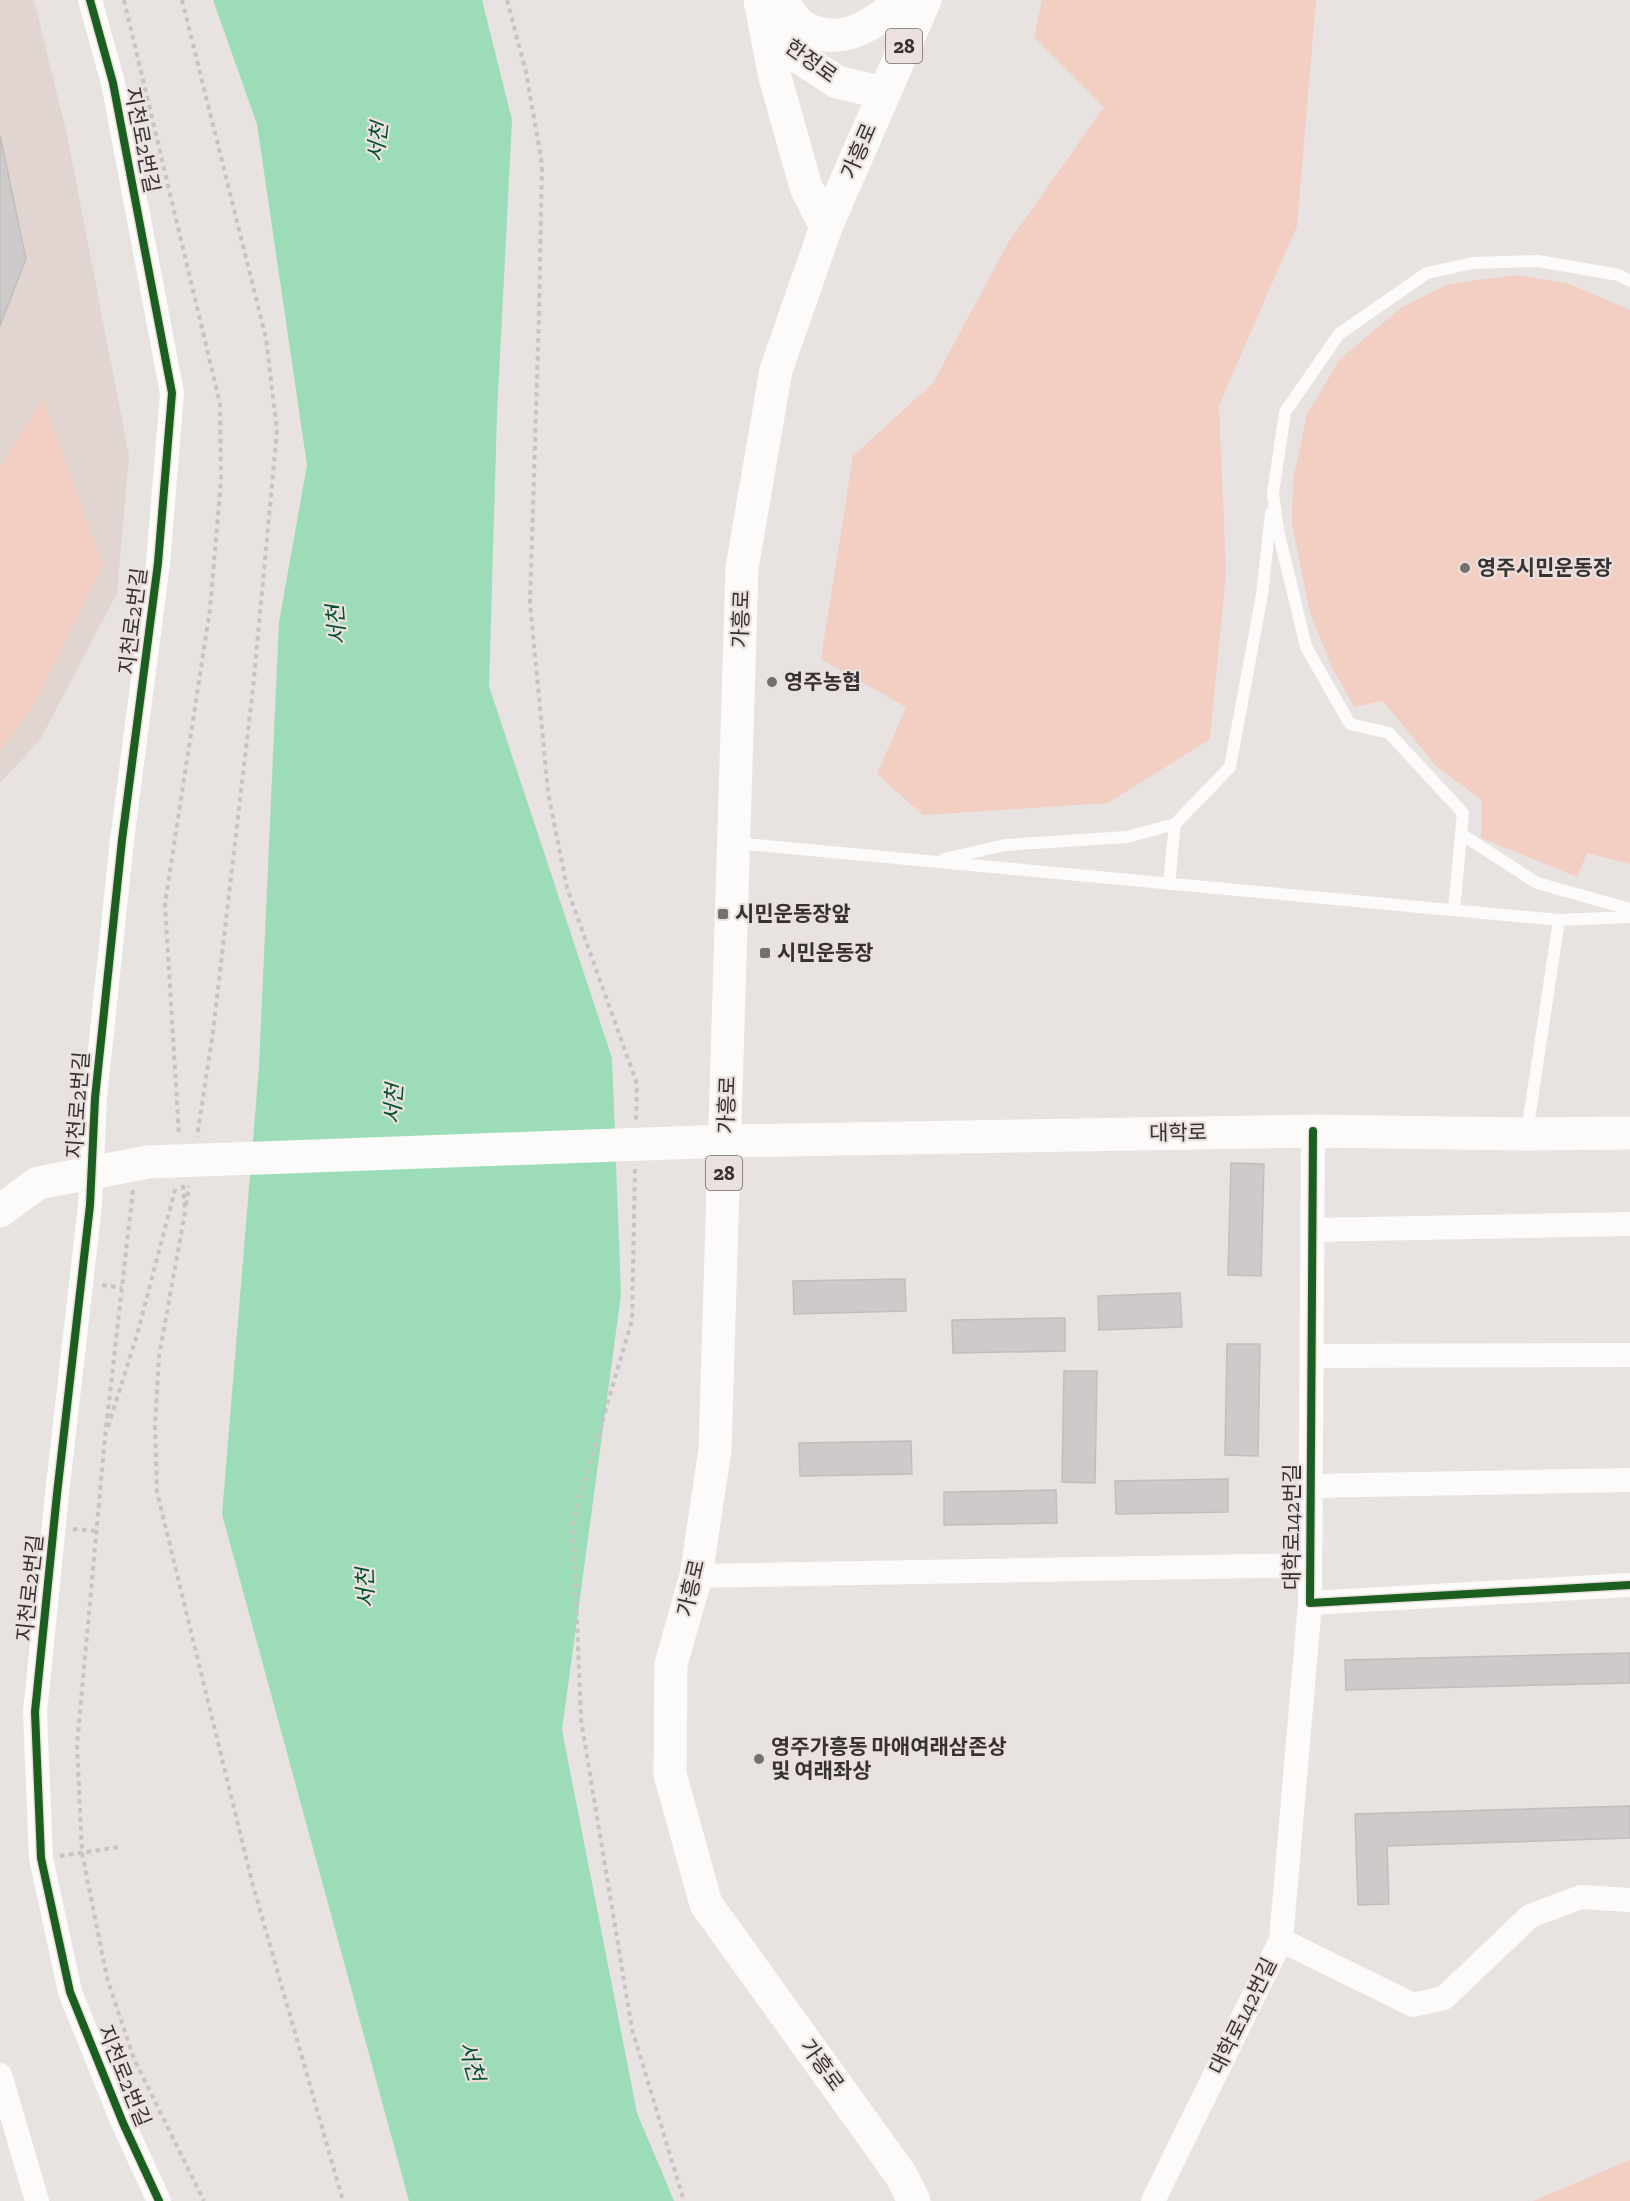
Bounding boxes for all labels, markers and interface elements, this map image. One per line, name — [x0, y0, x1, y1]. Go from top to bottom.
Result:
road number: 28 — [886, 29, 922, 63]
street label: 한정로 — [780, 33, 842, 88]
street label: 지천로2번길 — [120, 85, 165, 195]
water label: 서천 — [362, 118, 394, 164]
street label: 가흥로 — [836, 119, 881, 182]
place label: 영주시민운동장 — [1477, 555, 1612, 580]
marker: 영주시민운동장 — [1458, 561, 1472, 575]
street label: 지천로2번길 — [114, 566, 151, 676]
street label: 가흥로 — [727, 590, 754, 648]
water label: 서천 — [321, 601, 352, 646]
place label: 영주농협 — [784, 669, 861, 694]
marker: 영주농협 — [765, 675, 779, 689]
place label: 시민운동장앞 — [735, 901, 851, 926]
marker: 시민운동장앞 — [716, 907, 730, 921]
place label: 시민운동장 — [777, 940, 874, 965]
marker: 시민운동장 — [758, 946, 772, 960]
street label: 지천로2번길 — [61, 1051, 94, 1159]
street label: 가흥로 — [713, 1076, 740, 1134]
water label: 서천 — [379, 1080, 409, 1125]
street label: 대학로 — [1149, 1119, 1207, 1146]
road number: 28 — [706, 1156, 742, 1190]
street label: 대학로142번길 — [1279, 1464, 1304, 1590]
street label: 지천로2번길 — [11, 1533, 48, 1643]
street label: 가흥로 — [672, 1557, 709, 1619]
water label: 서천 — [351, 1565, 380, 1609]
place label: 영주가흥동 마애여래삼존상 및 여래좌상 — [771, 1734, 1007, 1783]
marker: 영주가흥동 마애여래삼존상 및 여래좌상 — [752, 1752, 766, 1766]
street label: 대학로142번길 — [1204, 1953, 1282, 2078]
street label: 지천로2번길 — [93, 2021, 156, 2130]
street label: 가흥로 — [795, 2034, 850, 2096]
water label: 서천 — [453, 2038, 491, 2087]

